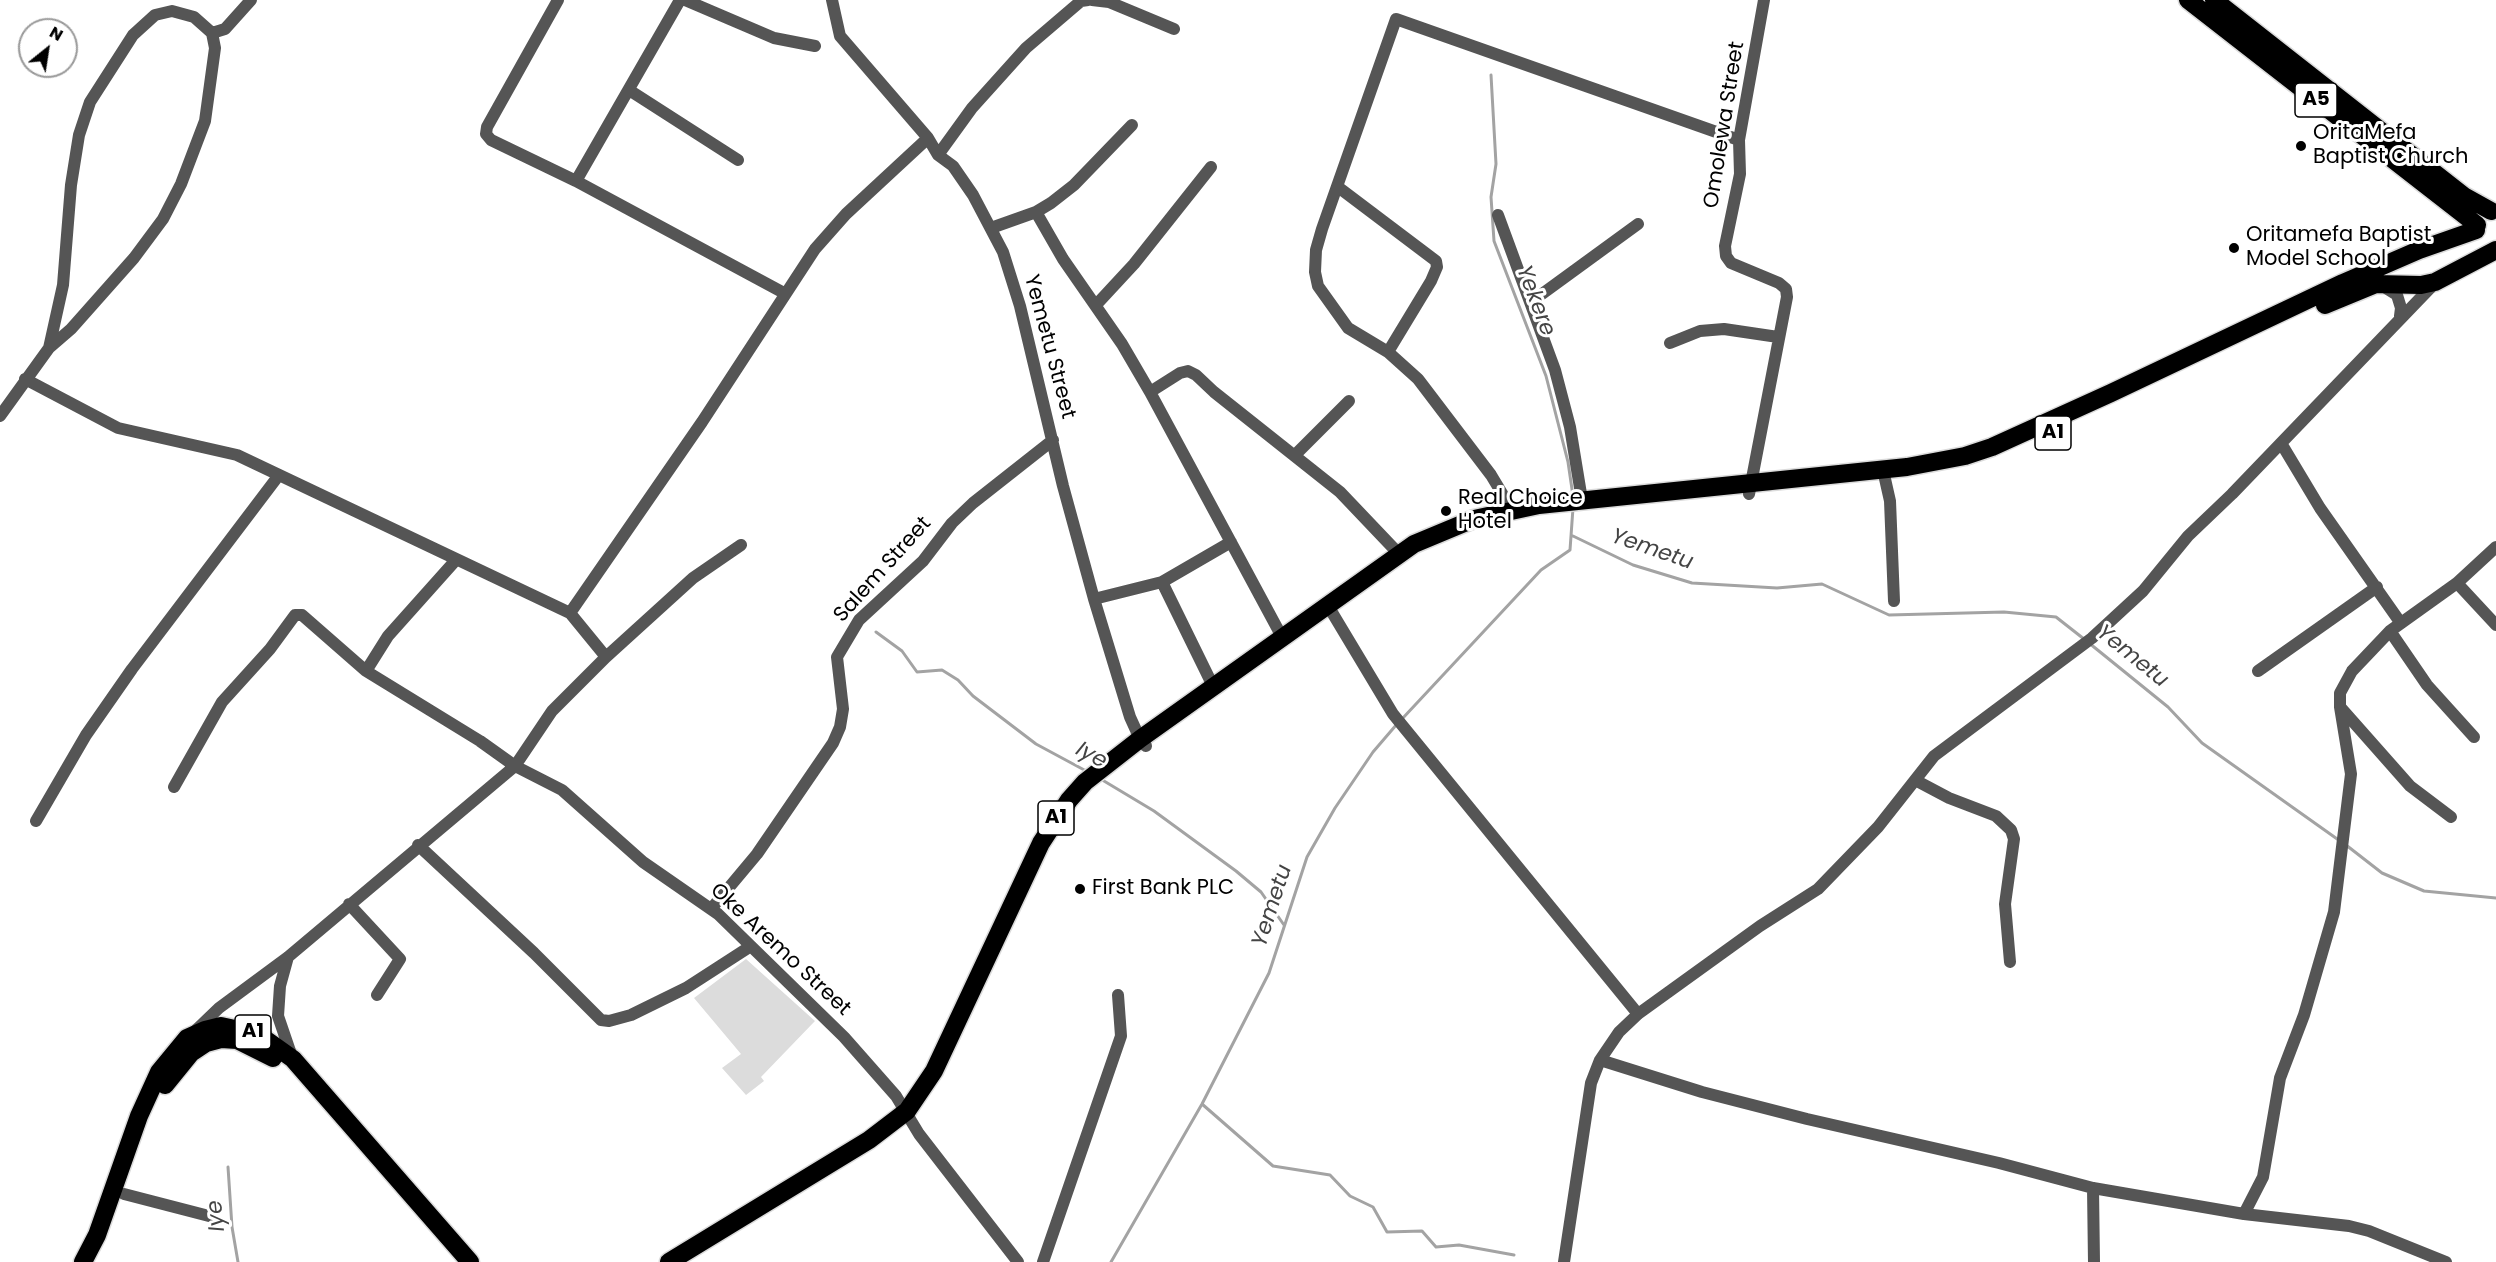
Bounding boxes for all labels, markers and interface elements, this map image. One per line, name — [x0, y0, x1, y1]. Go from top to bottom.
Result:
north arrow — [18, 18, 78, 78]
text: N — [45, 21, 67, 47]
street label: Omolewa Street — [1699, 40, 1751, 210]
road number: A5 — [2295, 83, 2337, 117]
place label: OritaMefa Baptist Church — [2313, 121, 2468, 171]
marker: OritaMefa Baptist Church — [2294, 139, 2308, 153]
place label: Oritamefa Baptist Model School — [2246, 223, 2431, 273]
marker: Oritamefa Baptist Model School — [2227, 241, 2241, 255]
water label: Yekere — [1510, 262, 1560, 340]
street label: Yemetu Street — [1018, 272, 1080, 422]
road number: A1 — [2035, 416, 2071, 450]
place label: Real Choice Hotel — [1458, 486, 1583, 536]
marker: Real Choice Hotel — [1439, 504, 1453, 518]
street label: Salem Street — [829, 512, 937, 628]
water label: Yemetu — [1608, 524, 1696, 576]
water label: Yemetu — [2091, 620, 2173, 694]
water label: Iye — [1071, 737, 1111, 775]
road number: A1 — [1038, 801, 1074, 835]
water label: Yemetu — [1247, 862, 1299, 950]
place label: First Bank PLC — [1092, 876, 1234, 902]
street label: Oke Aremo Street — [704, 878, 856, 1022]
marker: First Bank PLC — [1073, 882, 1087, 896]
road number: A1 — [235, 1015, 271, 1049]
water label: Iye — [202, 1199, 232, 1233]

